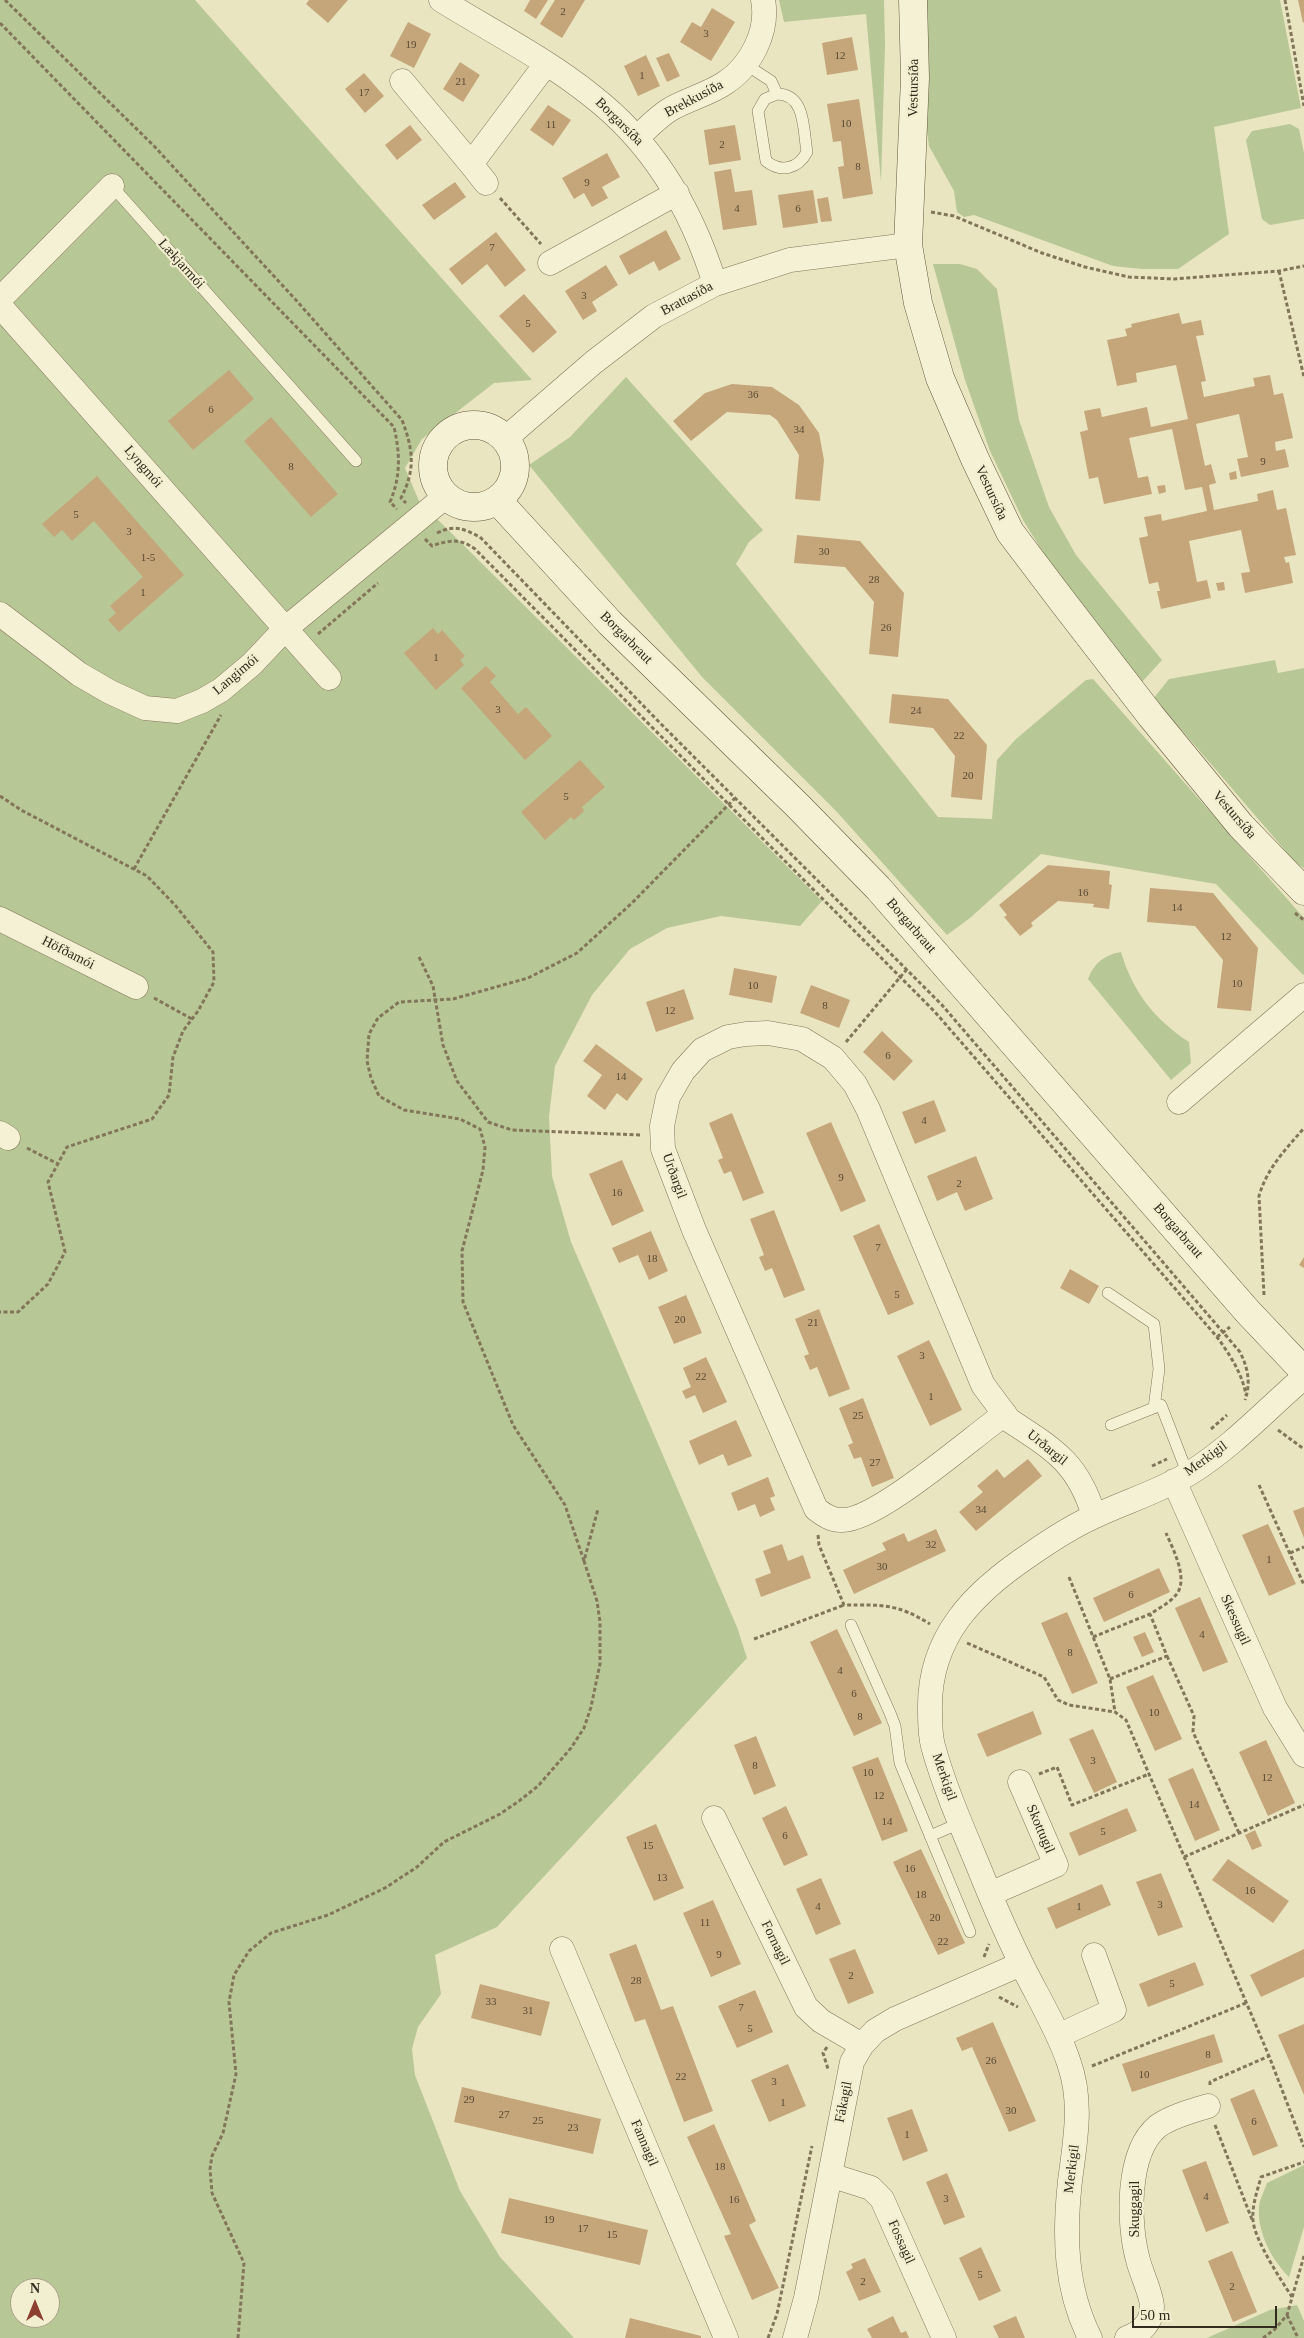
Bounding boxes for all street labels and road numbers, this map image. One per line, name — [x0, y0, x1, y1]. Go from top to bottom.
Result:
street label: Vestursíða — [905, 59, 923, 117]
street label: Brekkusíða — [662, 77, 726, 121]
street label: Borgarsíða — [591, 94, 647, 150]
street label: Lækjarmói — [154, 236, 208, 292]
street label: Brattasíða — [658, 278, 716, 320]
street label: Lyngmói — [120, 442, 166, 492]
street label: Vestursíða — [971, 463, 1011, 523]
street label: Borgarbraut — [596, 608, 656, 668]
street label: Langimói — [210, 651, 262, 699]
street label: Vestursíða — [1209, 787, 1259, 843]
street label: Borgarbraut — [883, 895, 939, 957]
street label: Höfðamói — [39, 933, 97, 973]
street label: Urðargil — [658, 1151, 690, 1201]
street label: Borgarbraut — [1150, 1200, 1206, 1262]
street label: Urðargil — [1023, 1427, 1071, 1469]
street label: Merkigil — [1181, 1438, 1231, 1480]
street label: Skessugil — [1216, 1592, 1254, 1648]
street label: Merkigil — [928, 1751, 960, 1803]
street label: Skottugil — [1022, 1802, 1058, 1856]
street label: Fornagil — [757, 1918, 793, 1968]
street label: Fákagil — [832, 2080, 856, 2124]
street label: Fannagil — [627, 2117, 661, 2169]
street label: Merkigil — [1061, 2144, 1083, 2194]
street label: Skuggagil — [1127, 2181, 1143, 2237]
street label: Fossagil — [884, 2217, 918, 2267]

